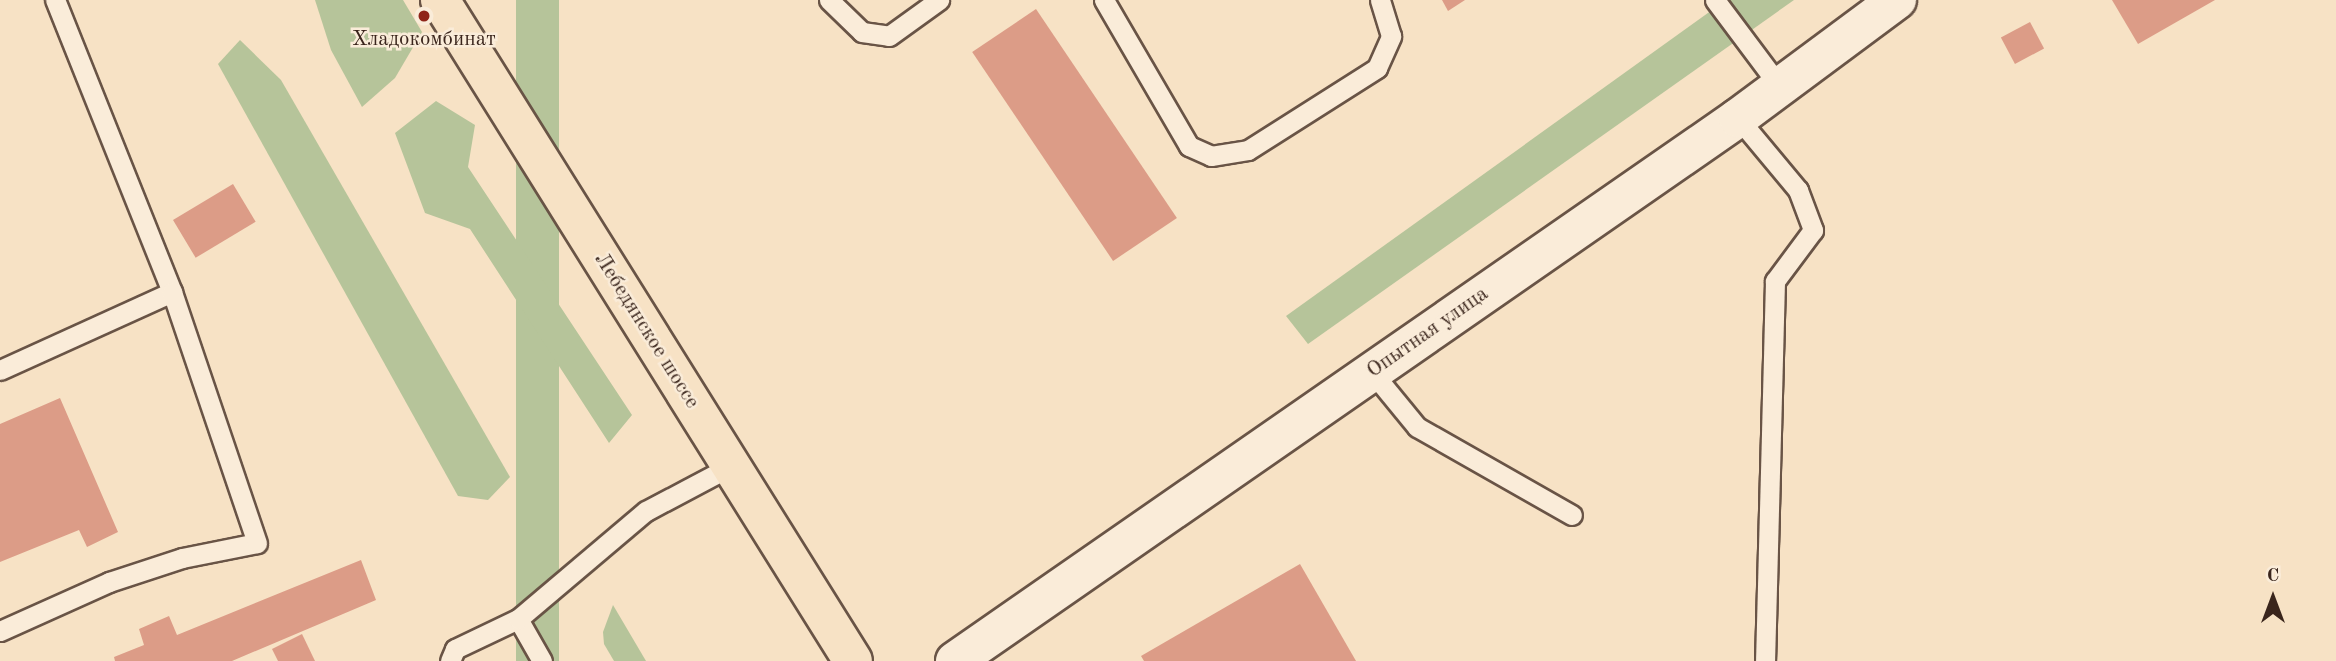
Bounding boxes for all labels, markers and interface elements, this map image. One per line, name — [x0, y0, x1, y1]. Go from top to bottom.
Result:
marker: Хладокомбинат — [416, 8, 432, 24]
place label: Хладокомбинат — [352, 27, 496, 53]
street label: Лебедянское шоссе — [588, 248, 704, 414]
street label: Опытная улица — [1362, 282, 1494, 384]
north arrow — [2238, 563, 2308, 633]
text: С — [2267, 567, 2279, 586]

